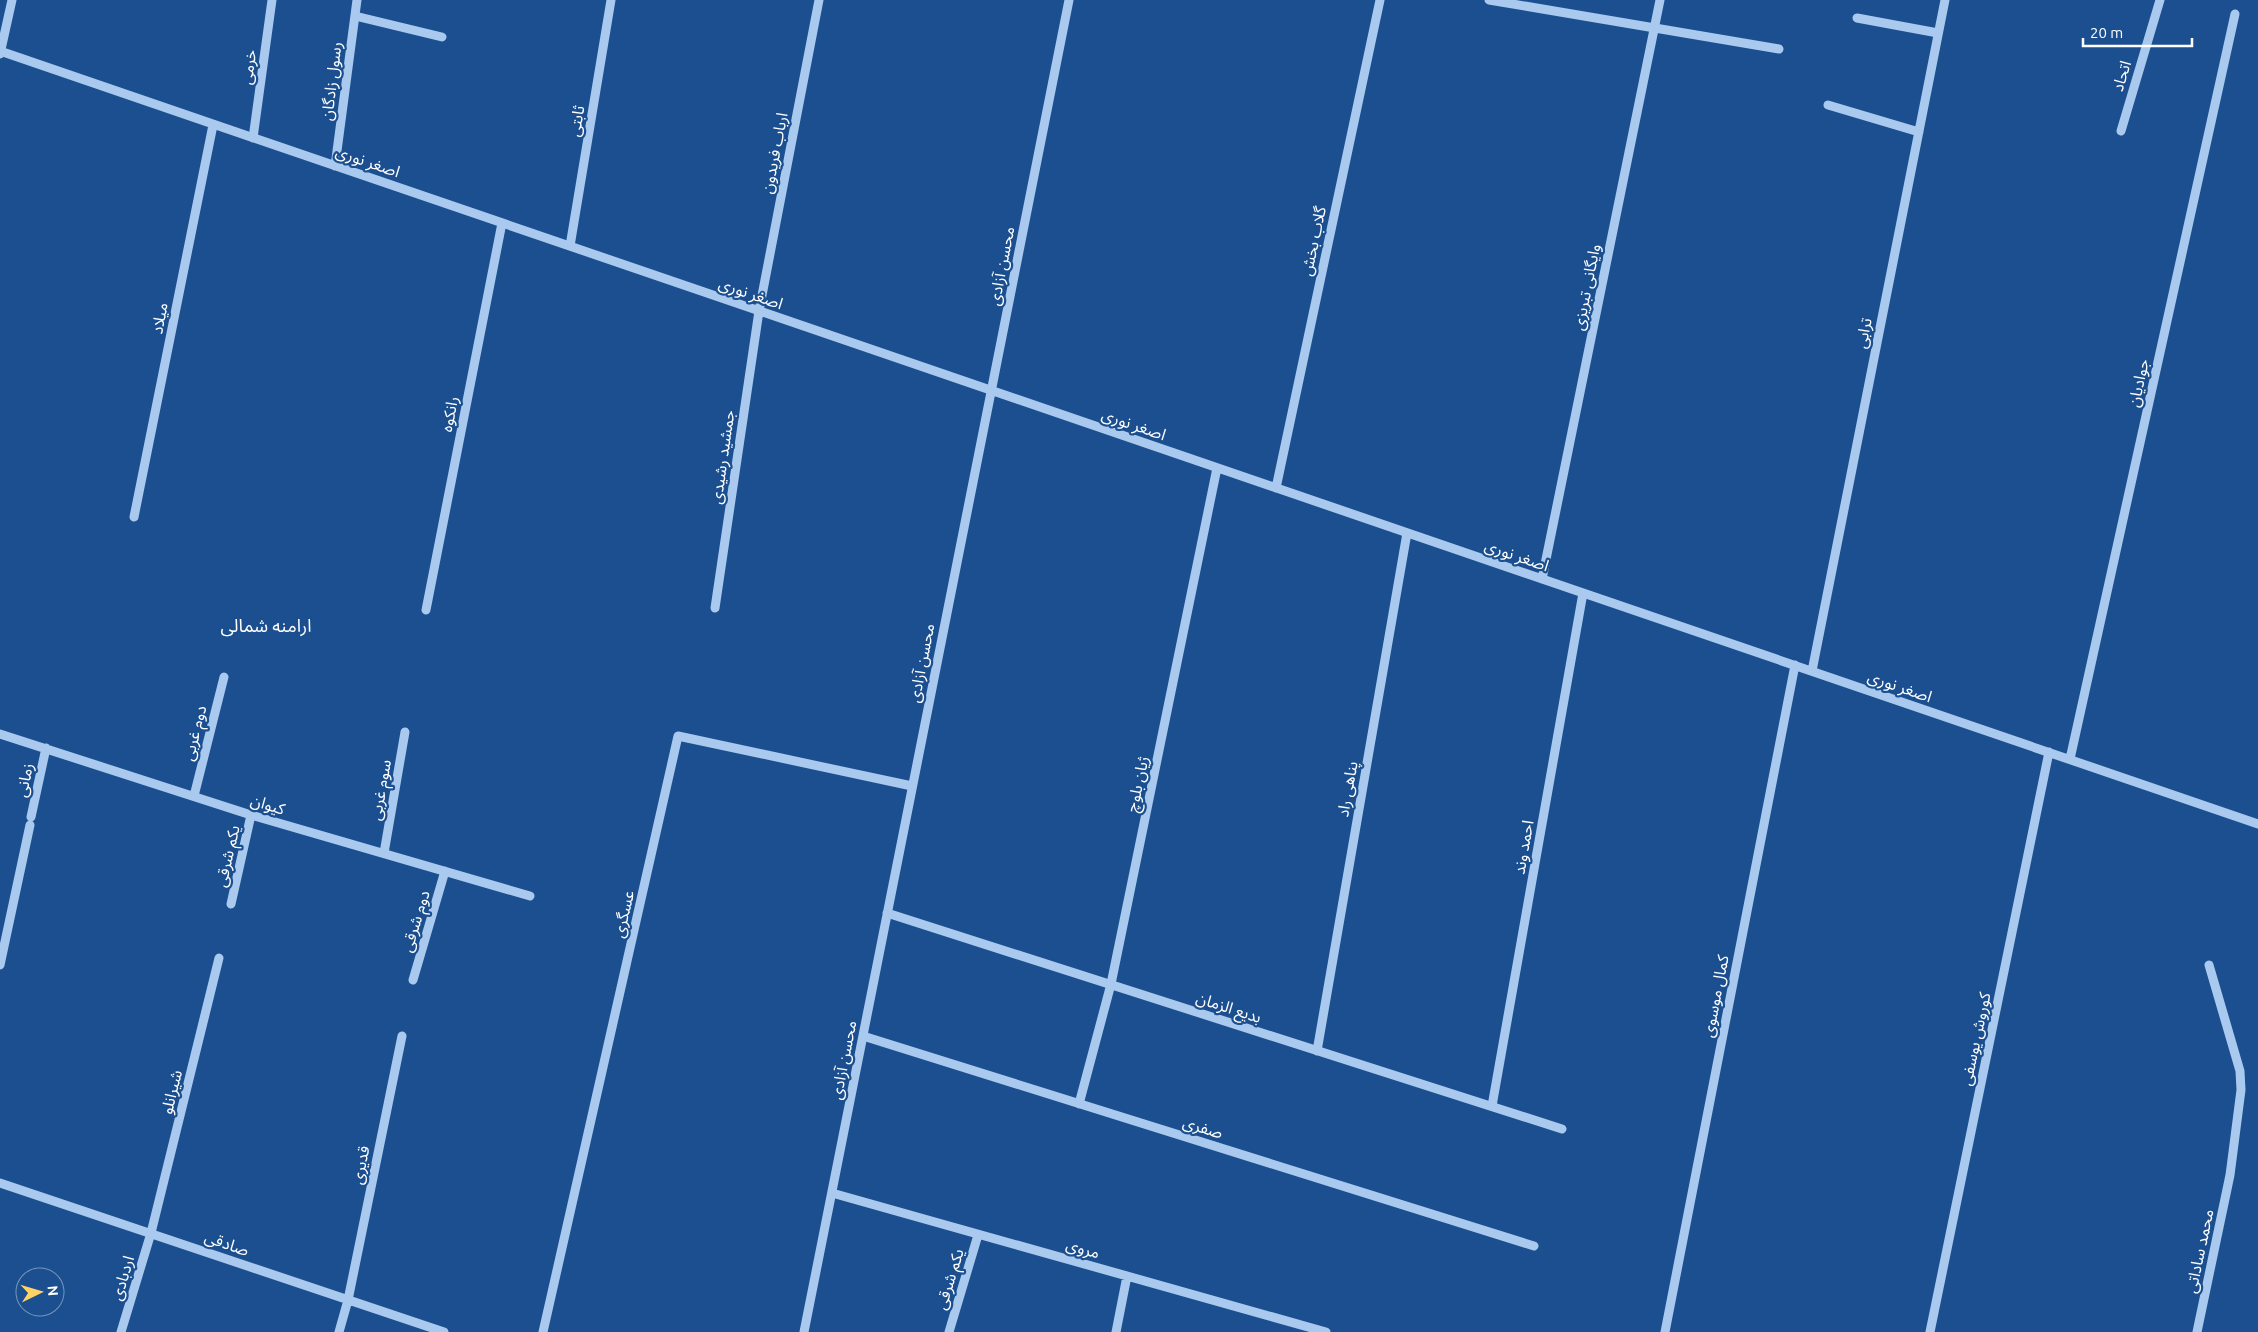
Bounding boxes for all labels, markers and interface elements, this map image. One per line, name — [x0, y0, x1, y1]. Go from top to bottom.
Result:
scale bar — [2083, 15, 2192, 47]
text: 20 m — [2090, 24, 2123, 41]
street label: رسول زادگان — [317, 40, 347, 122]
street label: خرمی — [237, 48, 260, 86]
street label: اتحاد — [2108, 59, 2134, 93]
street label: ثابتی — [564, 104, 589, 138]
street label: ارباب فریدون — [757, 111, 792, 195]
street label: اصغر نوری — [333, 142, 402, 181]
street label: گلاب بخش — [1297, 204, 1330, 278]
street label: محسن آزادی — [984, 225, 1018, 307]
street label: وایگانی تبریزی — [1569, 242, 1604, 332]
street label: اصغر نوری — [716, 274, 785, 313]
street label: میلاد — [147, 301, 171, 335]
street label: ترابی — [1851, 316, 1876, 350]
street label: جوادیان — [2124, 357, 2153, 409]
street label: رانکوه — [437, 395, 462, 433]
street label: اصغر نوری — [1099, 405, 1168, 444]
street label: جمشید رشیدی — [706, 409, 739, 505]
street label: اصغر نوری — [1482, 536, 1551, 575]
district label: ارامنه شمالی — [221, 615, 311, 637]
street label: محسن آزادی — [904, 622, 938, 704]
street label: اصغر نوری — [1865, 667, 1934, 706]
street label: دوم غربی — [178, 704, 213, 763]
street label: ژیان بلوچ — [1122, 754, 1156, 814]
street label: سوم غربی — [366, 758, 398, 823]
street label: پناهی راد — [1333, 760, 1363, 819]
street label: زمانی — [12, 761, 37, 799]
street label: کیوان — [248, 790, 288, 819]
street label: احمد وند — [1509, 819, 1538, 876]
street label: یکم شرقی — [211, 823, 247, 890]
street label: دوم شرقی — [397, 888, 437, 955]
street label: عسگری — [609, 888, 638, 940]
street label: کمال موسوی — [1698, 953, 1734, 1039]
street label: بدیع الزمان — [1193, 988, 1264, 1030]
street label: کوروش یوسفی — [1956, 990, 1995, 1087]
street label: محسن آزادی — [826, 1019, 860, 1101]
street label: شیرانلو — [157, 1068, 186, 1116]
street label: صفری — [1181, 1112, 1225, 1143]
street label: قدیری — [347, 1144, 374, 1186]
street label: محمد ساداتی — [2181, 1207, 2218, 1295]
street label: صادقی — [202, 1227, 252, 1260]
street label: مروی — [1064, 1235, 1102, 1262]
street label: یکم شرقی — [931, 1246, 971, 1313]
street label: اردبادی — [107, 1254, 138, 1303]
north arrow — [15, 1267, 65, 1317]
text: N — [45, 1285, 61, 1297]

